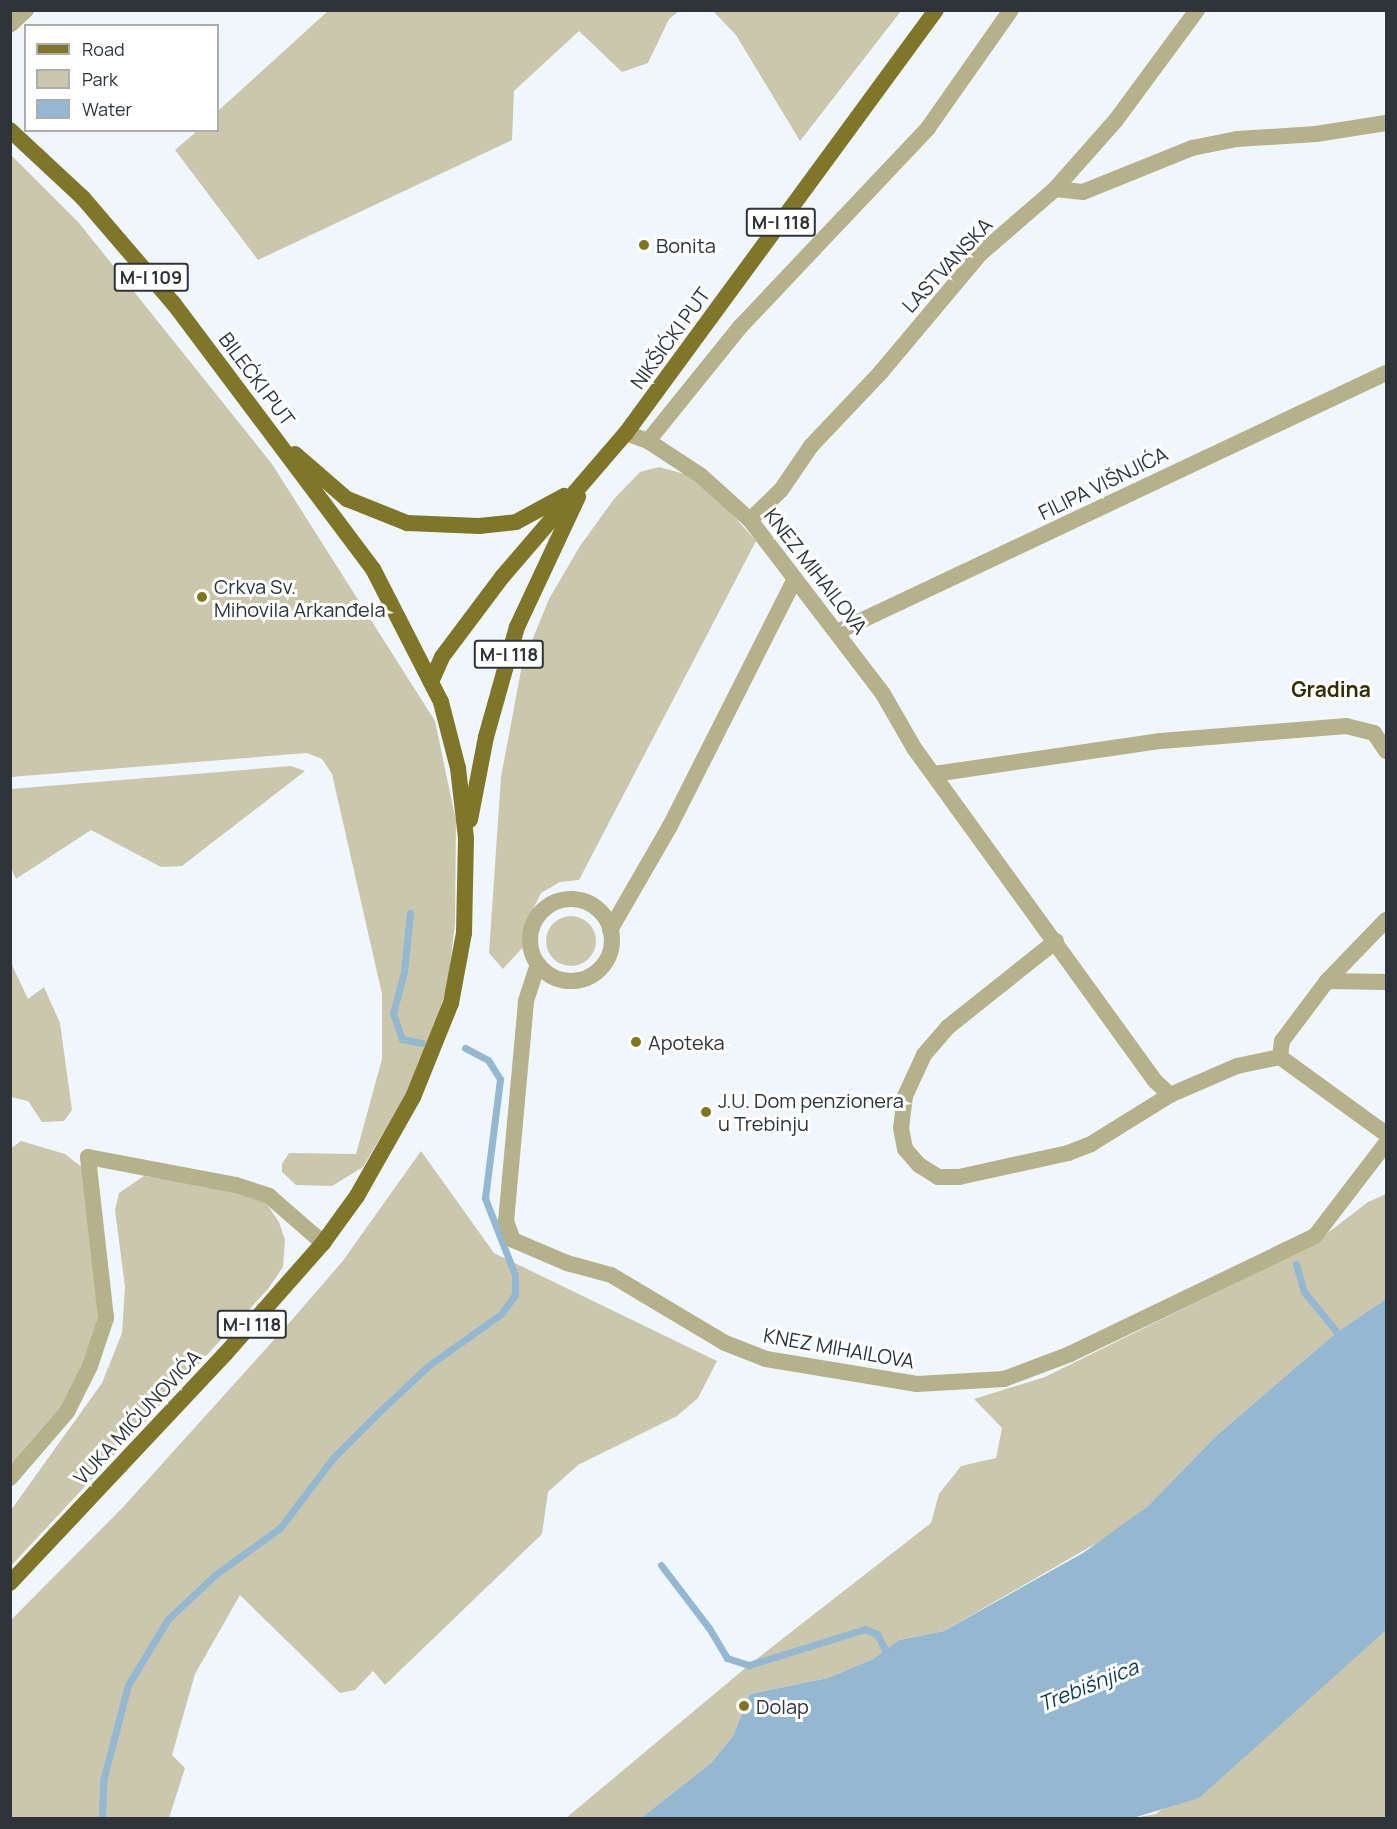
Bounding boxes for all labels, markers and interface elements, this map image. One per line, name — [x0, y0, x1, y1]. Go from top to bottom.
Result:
legend — [24, 24, 219, 132]
text: Road — [82, 37, 125, 61]
text: Park — [82, 67, 118, 91]
text: Water — [82, 97, 132, 121]
road number: M-I 118 — [745, 207, 817, 237]
street label: LASTVANSKA — [897, 213, 997, 317]
place label: Bonita — [656, 233, 716, 257]
marker: Bonita — [637, 238, 651, 252]
road number: M-I 109 — [114, 262, 188, 292]
street label: NIKŠIĆKI PUT — [625, 283, 715, 393]
street label: BILEĆKI PUT — [214, 328, 300, 430]
street label: FILIPA VIŠNJIĆA — [1035, 441, 1171, 525]
street label: KNEZ MIHAILOVA — [760, 503, 872, 639]
place label: Crkva Sv. Mihovila Arkanđela — [214, 574, 386, 621]
marker: Crkva Sv. Mihovila Arkanđela — [195, 590, 209, 604]
road number: M-I 118 — [473, 639, 545, 669]
district label: Gradina — [1291, 676, 1371, 702]
place label: Apoteka — [648, 1030, 725, 1054]
marker: Apoteka — [629, 1035, 643, 1049]
place label: J.U. Dom penzionera u Trebinju — [718, 1088, 904, 1135]
marker: J.U. Dom penzionera u Trebinju — [699, 1105, 713, 1119]
road number: M-I 118 — [216, 1309, 288, 1339]
street label: KNEZ MIHAILOVA — [762, 1323, 916, 1373]
street label: VUKA MIĆUNOVIĆA — [68, 1345, 206, 1489]
water label: Trebišnjica — [1034, 1654, 1142, 1716]
place label: Dolap — [756, 1694, 809, 1718]
marker: Dolap — [737, 1699, 751, 1713]

